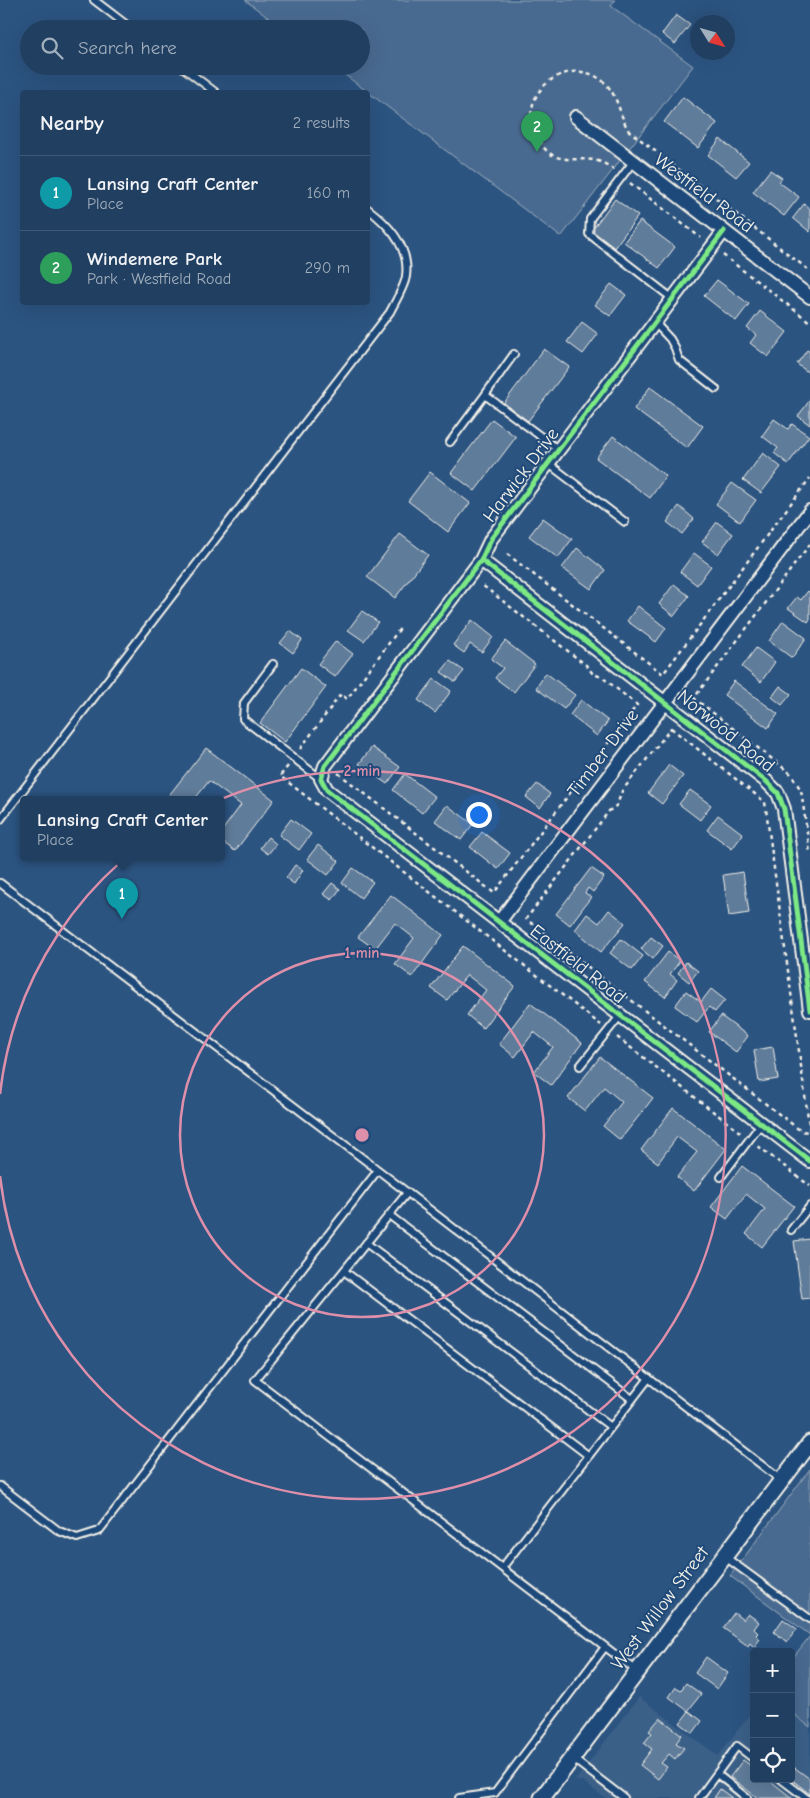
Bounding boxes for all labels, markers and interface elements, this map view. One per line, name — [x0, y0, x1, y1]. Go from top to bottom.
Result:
north arrow — [690, 15, 735, 60]
search box — [20, 20, 370, 75]
icon: search — [38, 34, 66, 62]
text: Search here — [78, 37, 177, 59]
text: Nearby — [40, 111, 104, 135]
pin: 2 — [521, 111, 553, 152]
text: 2 results — [293, 114, 350, 132]
street label: Westfield Road — [650, 148, 758, 238]
text: Lansing Craft Center — [87, 173, 258, 195]
text: 1 — [53, 184, 59, 202]
text: 160 m — [307, 184, 350, 202]
text: Place — [87, 195, 123, 213]
text: Windemere Park — [87, 248, 222, 270]
text: 2 — [52, 259, 60, 277]
text: 290 m — [305, 259, 350, 277]
text: Park · Westfield Road — [87, 270, 231, 288]
street label: Harwick Drive — [478, 424, 564, 526]
street label: Norwood Road — [673, 685, 779, 777]
street label: Timber Drive — [563, 705, 643, 801]
text: 2 min — [344, 762, 380, 780]
popup — [20, 796, 225, 861]
your location — [466, 802, 492, 828]
text: Lansing Craft Center — [37, 809, 208, 831]
text: Place — [37, 831, 73, 849]
pin: 1 — [106, 878, 138, 919]
street label: Eastfield Road — [526, 920, 630, 1008]
text: 1 min — [345, 944, 379, 962]
centre of rings — [353, 1126, 371, 1144]
street label: West Willow Street — [606, 1542, 714, 1674]
map controls — [750, 1648, 795, 1783]
button: + — [750, 1648, 795, 1693]
button: − — [750, 1693, 795, 1738]
button: locate — [750, 1738, 795, 1783]

